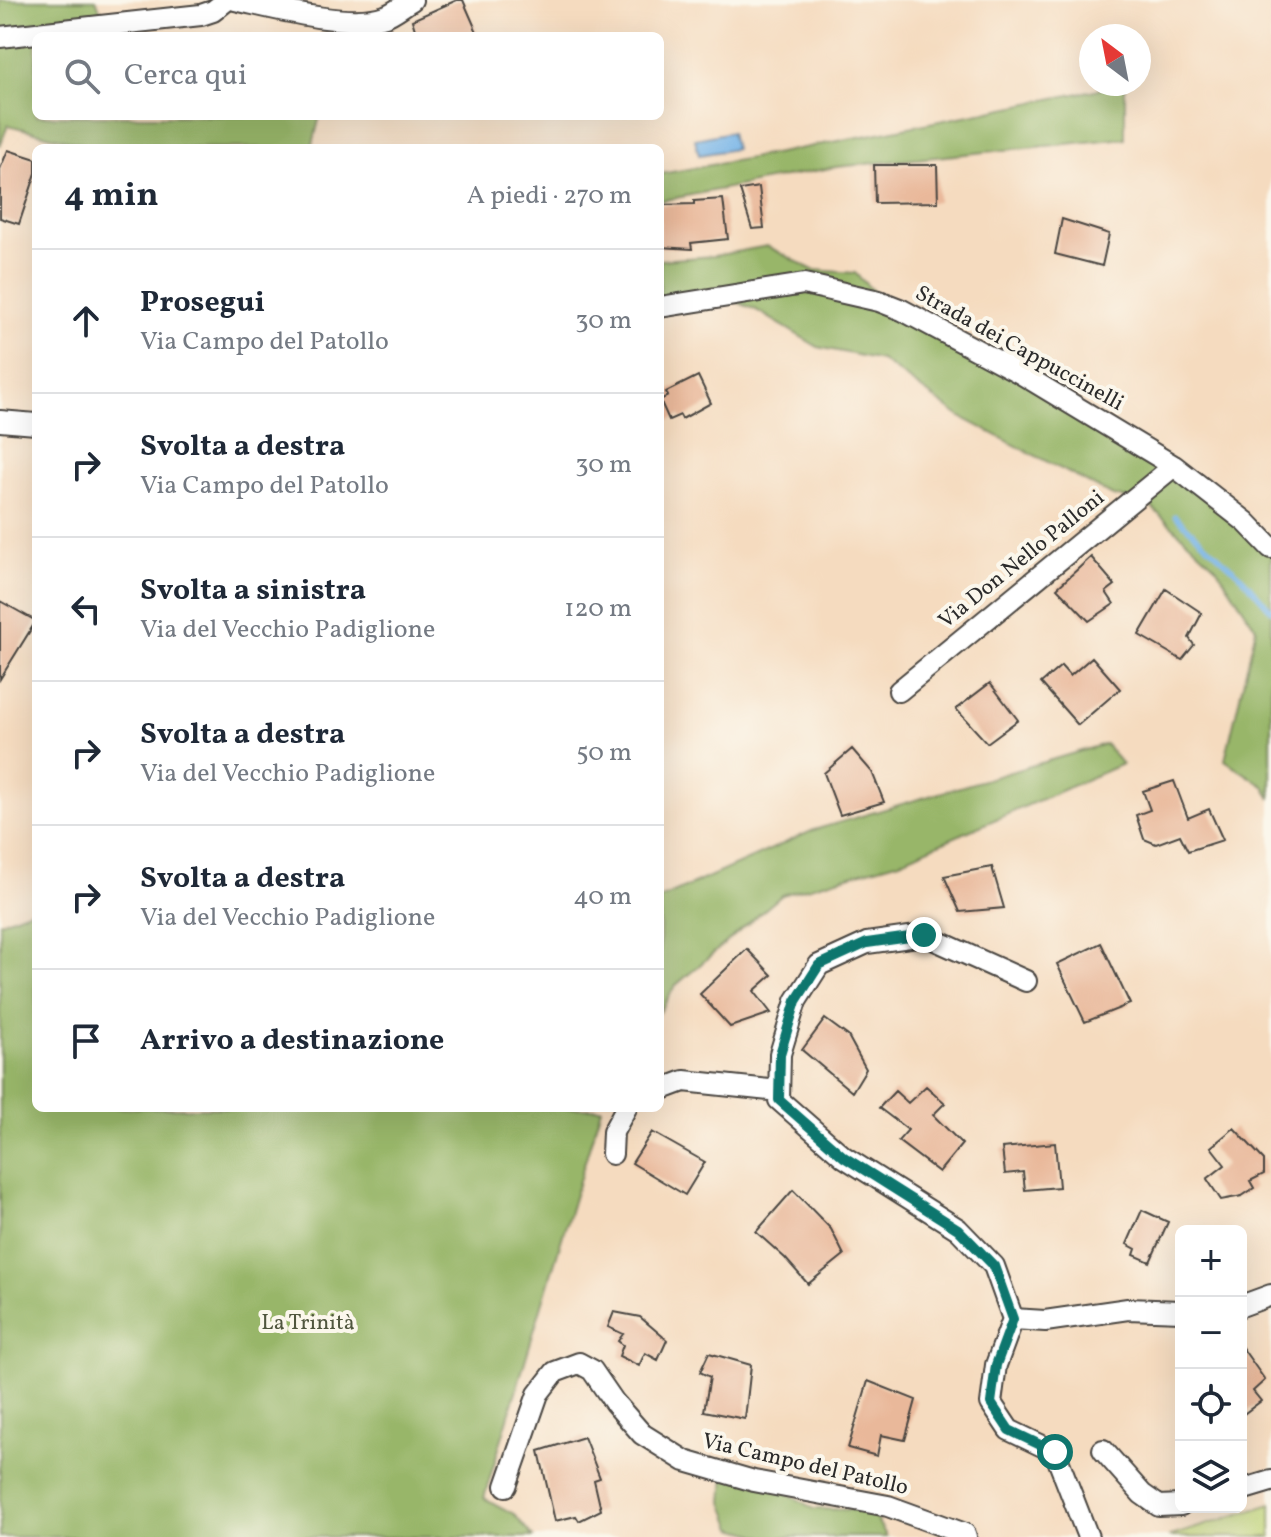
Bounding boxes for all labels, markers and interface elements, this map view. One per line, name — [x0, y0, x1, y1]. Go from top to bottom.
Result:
north arrow — [1079, 24, 1151, 96]
search box — [32, 32, 664, 120]
icon: search — [60, 54, 104, 98]
text: Cerca qui — [124, 55, 247, 97]
text: 4 min — [64, 173, 159, 220]
text: A piedi · 270 m — [467, 178, 632, 214]
street label: Strada dei Cappuccinelli — [909, 279, 1129, 419]
text: Prosegui — [140, 282, 265, 324]
icon: ahead — [64, 299, 108, 343]
text: 30 m — [575, 303, 632, 339]
text: Via Campo del Patollo — [140, 324, 389, 360]
text: Svolta a destra — [140, 426, 345, 468]
icon: right — [64, 443, 108, 487]
text: 30 m — [575, 447, 632, 483]
text: Via Campo del Patollo — [140, 468, 389, 504]
street label: Via Don Nello Palloni — [932, 483, 1112, 637]
text: Svolta a sinistra — [140, 570, 366, 612]
icon: left — [64, 587, 108, 631]
text: 120 m — [564, 591, 632, 627]
text: Via del Vecchio Padiglione — [140, 612, 435, 648]
text: Svolta a destra — [140, 714, 345, 756]
icon: right — [64, 731, 108, 775]
text: 50 m — [576, 735, 632, 771]
text: Via del Vecchio Padiglione — [140, 756, 435, 792]
text: Svolta a destra — [140, 858, 345, 900]
icon: right — [64, 875, 108, 919]
text: 40 m — [573, 879, 632, 915]
text: Via del Vecchio Padiglione — [140, 900, 435, 936]
route end — [906, 917, 942, 953]
icon: arrive — [64, 1019, 108, 1063]
text: Arrivo a destinazione — [140, 1020, 444, 1062]
map controls — [1175, 1225, 1247, 1513]
button: + — [1175, 1225, 1247, 1297]
button: − — [1175, 1297, 1247, 1369]
park label: La Trinità — [261, 1308, 355, 1339]
button: locate — [1175, 1369, 1247, 1441]
street label: Via Campo del Patollo — [699, 1426, 911, 1504]
route start — [1037, 1434, 1073, 1470]
button: layers — [1175, 1441, 1247, 1513]

